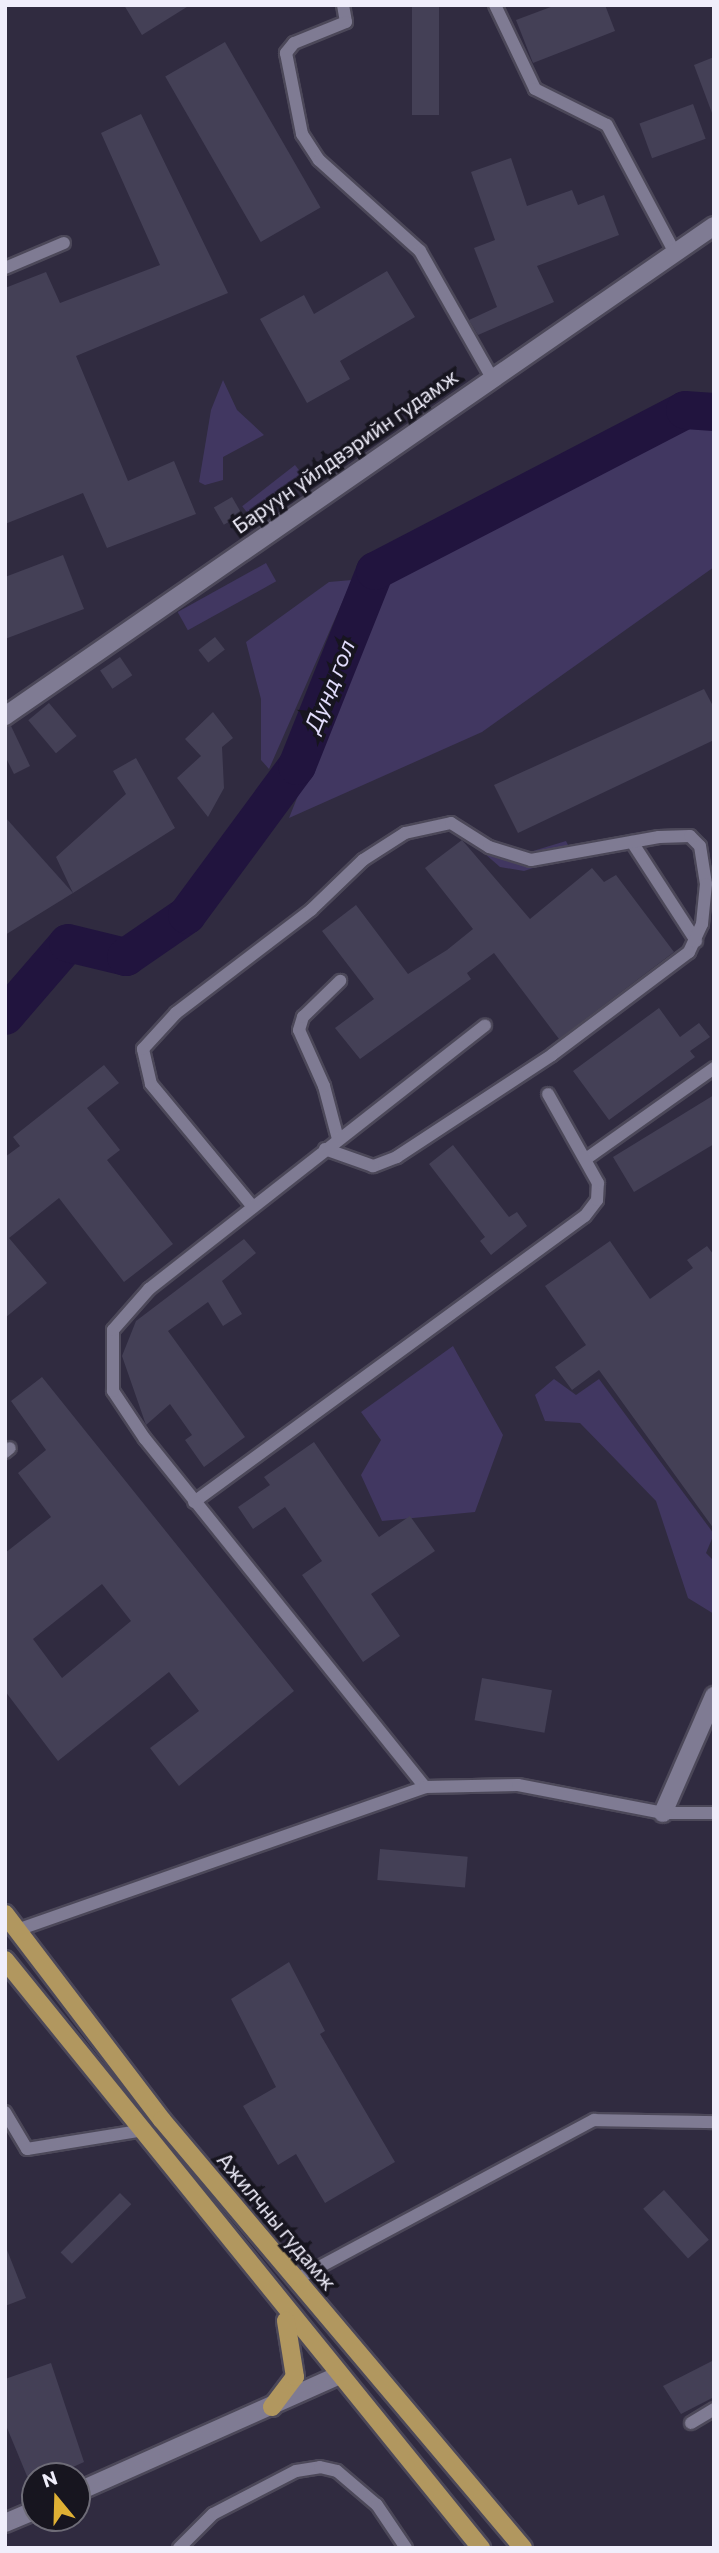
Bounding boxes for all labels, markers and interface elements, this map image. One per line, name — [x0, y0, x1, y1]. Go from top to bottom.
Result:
street label: Баруун үйлдвэрийн гудамж — [228, 363, 462, 539]
water label: Дунд гол — [298, 636, 360, 736]
street label: Ажилчны гудамж — [212, 2147, 342, 2295]
north arrow — [21, 2462, 91, 2532]
text: N — [39, 2465, 60, 2492]

